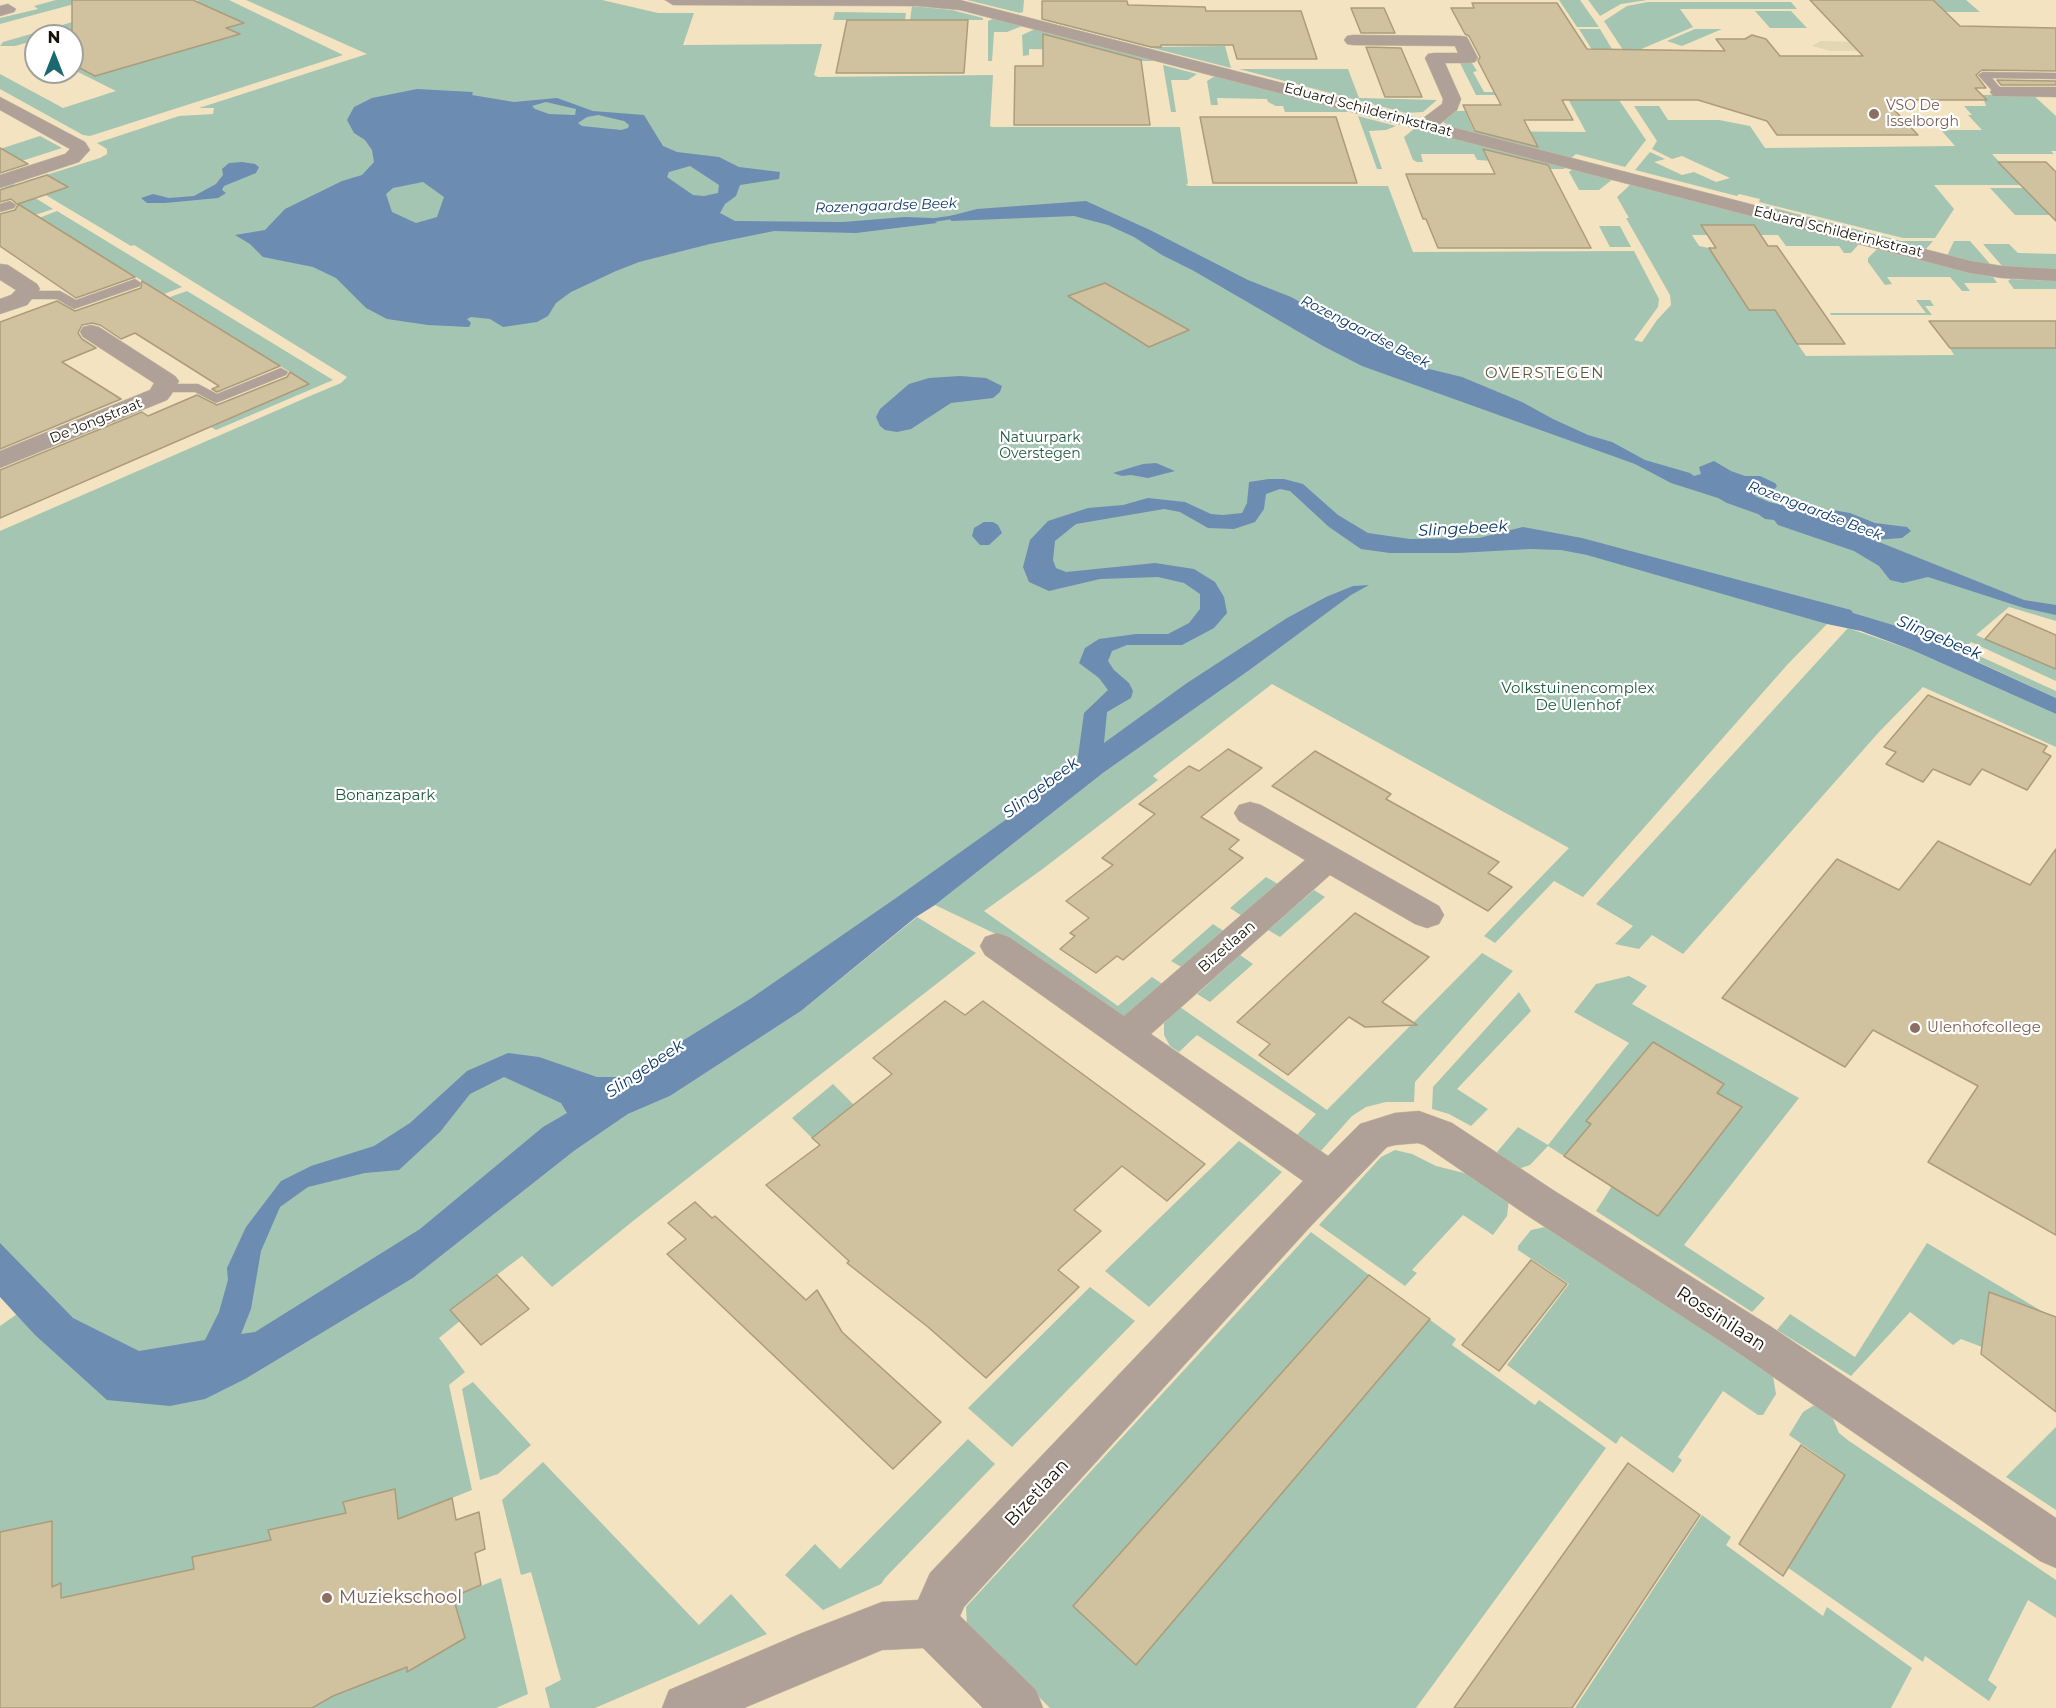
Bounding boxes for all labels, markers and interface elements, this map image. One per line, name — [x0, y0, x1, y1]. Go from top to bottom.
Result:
north arrow — [24, 24, 84, 84]
text: N — [48, 28, 60, 47]
street label: Eduard Schilderinkstraat — [1282, 79, 1454, 141]
place label: VSO De Isselborgh — [1886, 98, 1959, 130]
marker: VSO De Isselborgh — [1867, 107, 1881, 121]
water label: Rozengaardse Beek — [815, 195, 957, 217]
street label: Eduard Schilderinkstraat — [1752, 203, 1924, 261]
water label: Rozengaardse Beek — [1298, 292, 1432, 372]
district label: OVERSTEGEN — [1485, 365, 1605, 383]
street label: De Jongstraat — [47, 395, 145, 447]
park label: Natuurpark Overstegen — [999, 430, 1081, 462]
water label: Rozengaardse Beek — [1746, 478, 1884, 544]
water label: Slingebeek — [1418, 517, 1508, 541]
water label: Slingebeek — [1894, 612, 1984, 664]
park label: Volkstuinencomplex De Ulenhof — [1501, 680, 1655, 715]
water label: Slingebeek — [999, 753, 1083, 823]
park label: Bonanzapark — [335, 787, 435, 805]
street label: Bizetlaan — [1195, 917, 1259, 977]
place label: Ulenhofcollege — [1927, 1019, 2041, 1037]
marker: Ulenhofcollege — [1908, 1021, 1922, 1035]
water label: Slingebeek — [603, 1036, 687, 1102]
street label: Rossinilaan — [1672, 1282, 1770, 1356]
street label: Bizetlaan — [1000, 1455, 1074, 1531]
place label: Muziekschool — [339, 1587, 462, 1609]
marker: Muziekschool — [320, 1591, 334, 1605]

